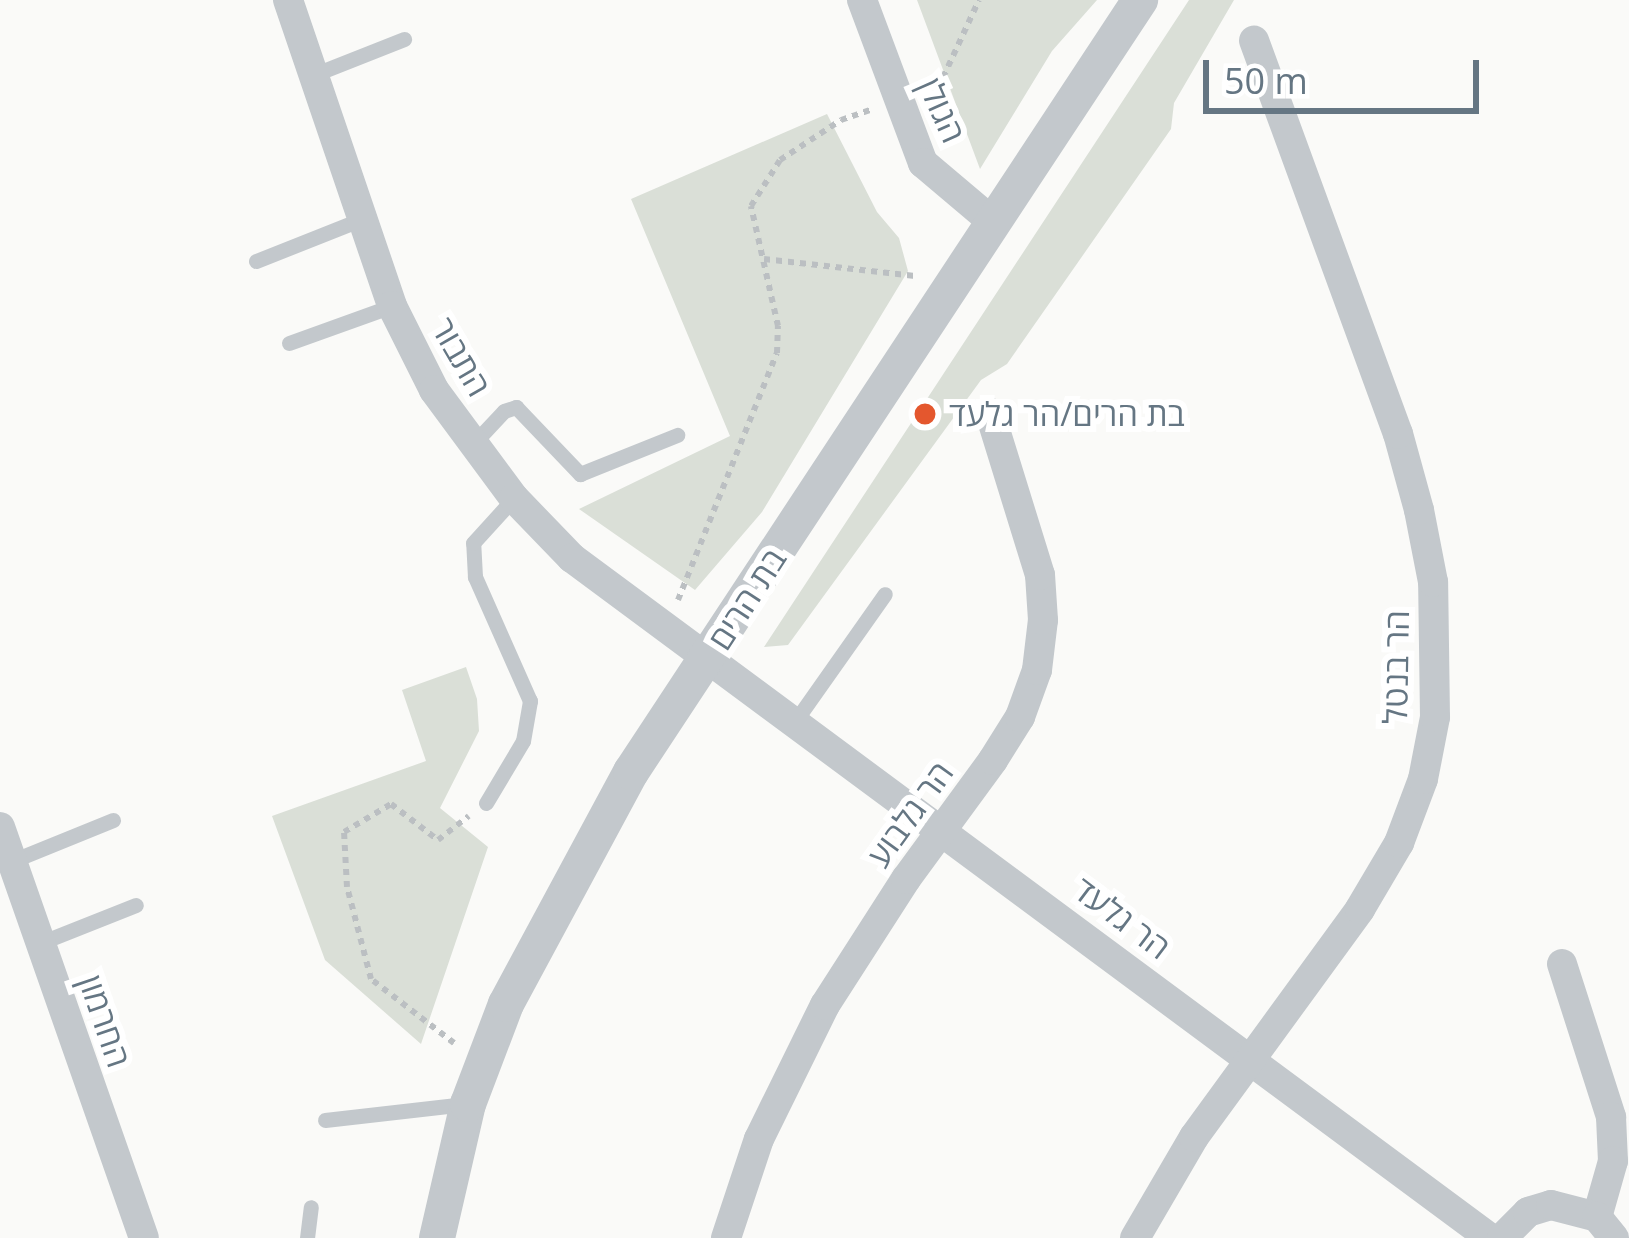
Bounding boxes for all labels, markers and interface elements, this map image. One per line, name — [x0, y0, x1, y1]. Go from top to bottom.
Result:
scale bar — [1209, 36, 1485, 110]
text: 50 m — [1224, 56, 1308, 105]
street label: הגולן — [910, 72, 974, 148]
street label: התבור — [423, 311, 499, 403]
place label: בת הרים/הר גלעד — [949, 394, 1185, 434]
marker: בת הרים/הר גלעד — [912, 401, 938, 427]
street label: בת הרים — [700, 541, 794, 657]
street label: הר בנטל — [1375, 610, 1417, 724]
street label: הר גלבוע — [859, 754, 961, 874]
street label: הר גלעד — [1066, 869, 1178, 967]
street label: החרמון — [71, 970, 139, 1072]

